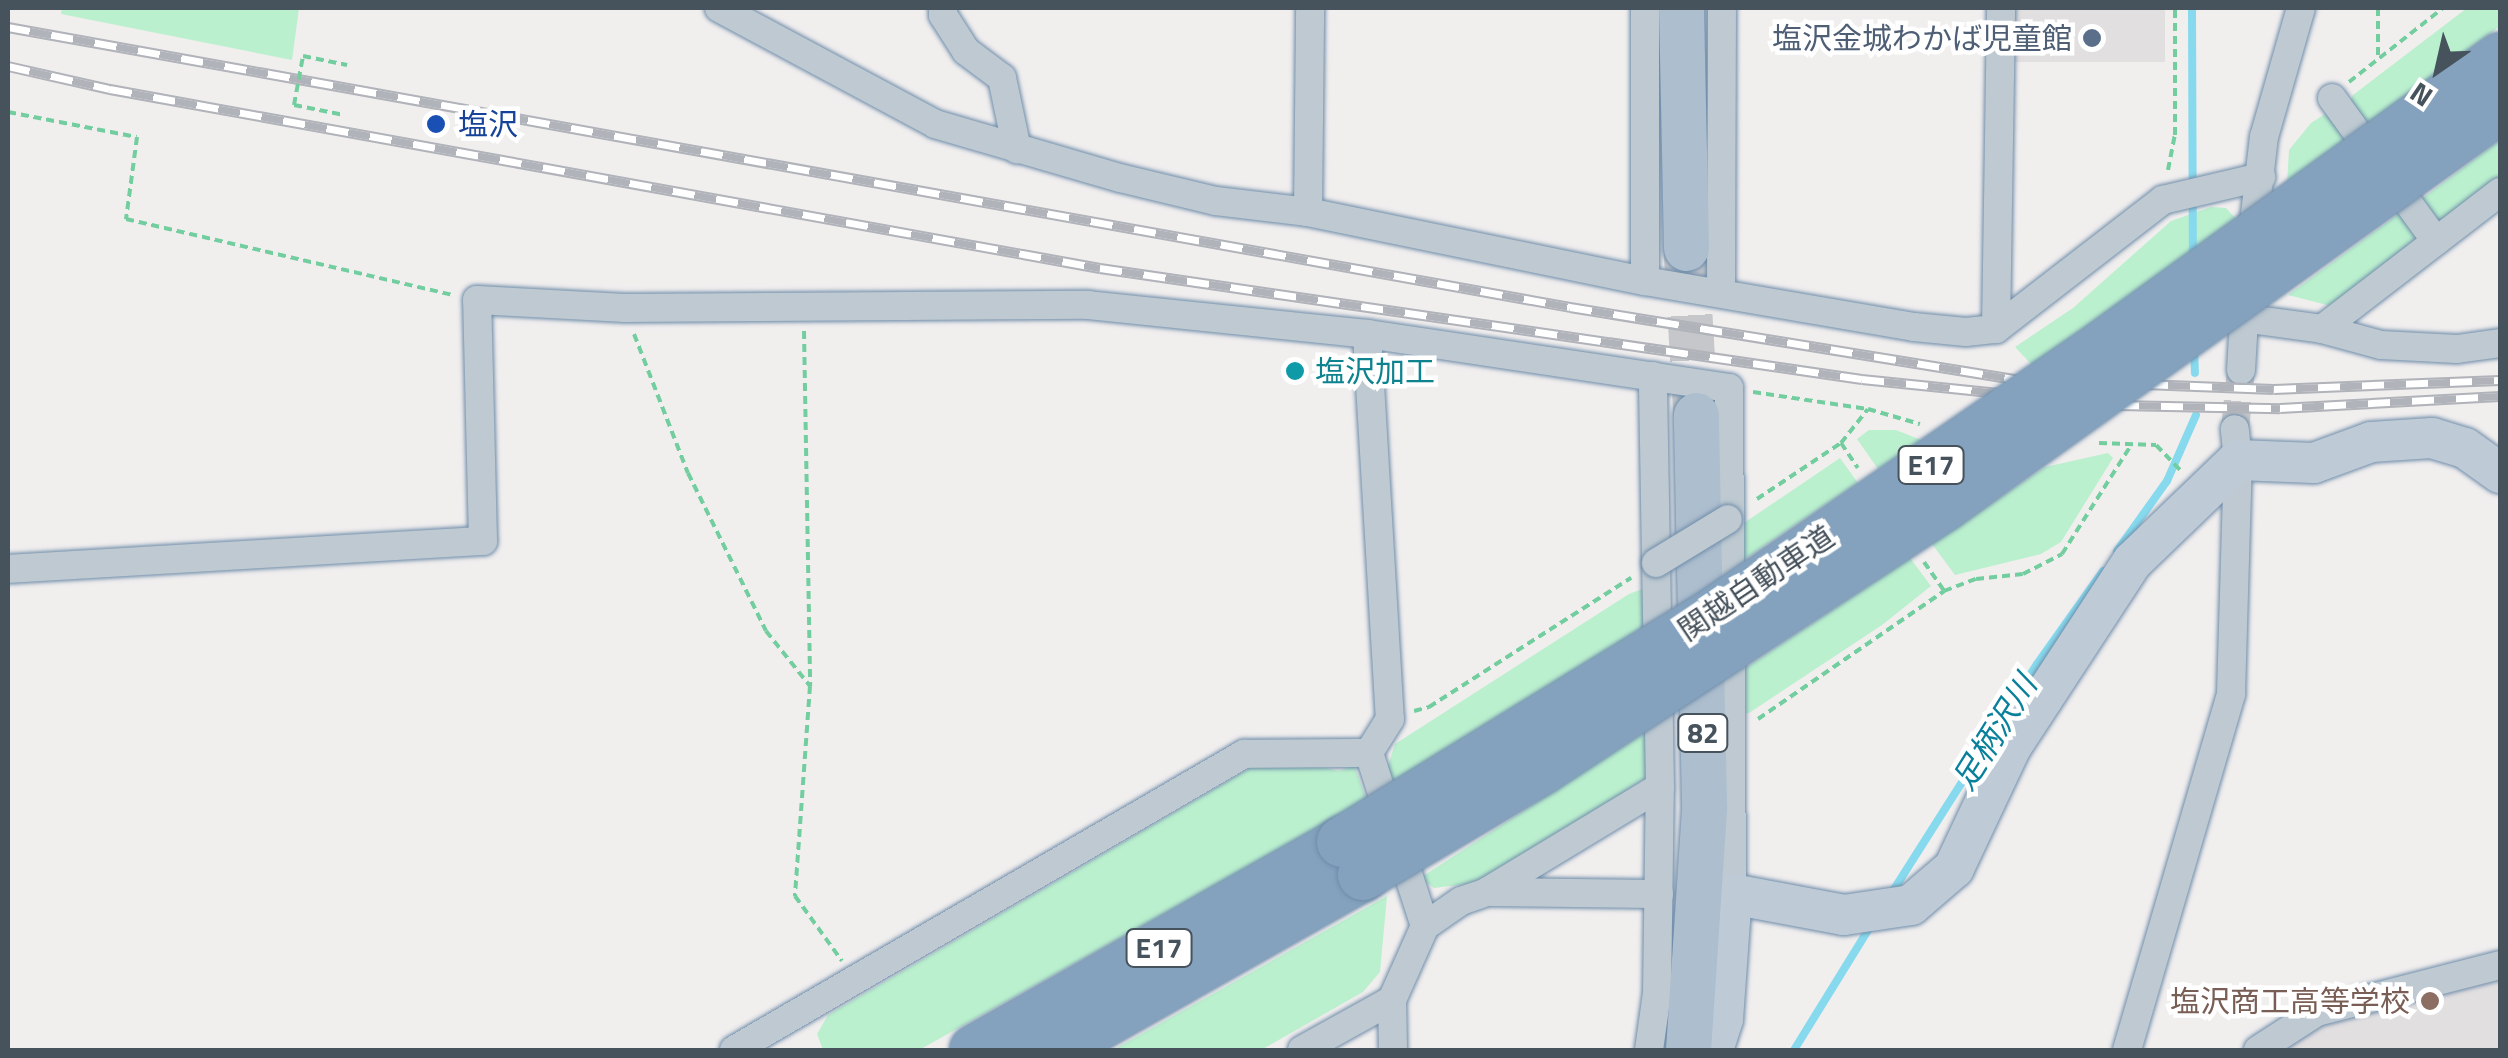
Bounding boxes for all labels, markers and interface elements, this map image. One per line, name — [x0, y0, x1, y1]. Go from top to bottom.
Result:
place label: 塩沢金城わかば児童館 — [1772, 20, 2072, 56]
north arrow — [2388, 20, 2488, 120]
marker: 塩沢金城わかば児童館 — [2081, 27, 2103, 49]
text: N — [2401, 72, 2441, 119]
place label: 塩沢 — [458, 106, 518, 142]
marker: 塩沢 — [423, 111, 449, 137]
place label: 塩沢加工 — [1315, 353, 1435, 389]
marker: 塩沢加工 — [1284, 360, 1306, 382]
road number: E17 — [1896, 442, 1966, 488]
street label: 関越自動車道 — [1671, 518, 1841, 648]
water label: 足柄沢川 — [1944, 668, 2044, 796]
road number: 82 — [1676, 710, 1730, 756]
road number: E17 — [1124, 925, 1194, 971]
place label: 塩沢商工高等学校 — [2170, 983, 2410, 1019]
marker: 塩沢商工高等学校 — [2419, 990, 2441, 1012]

